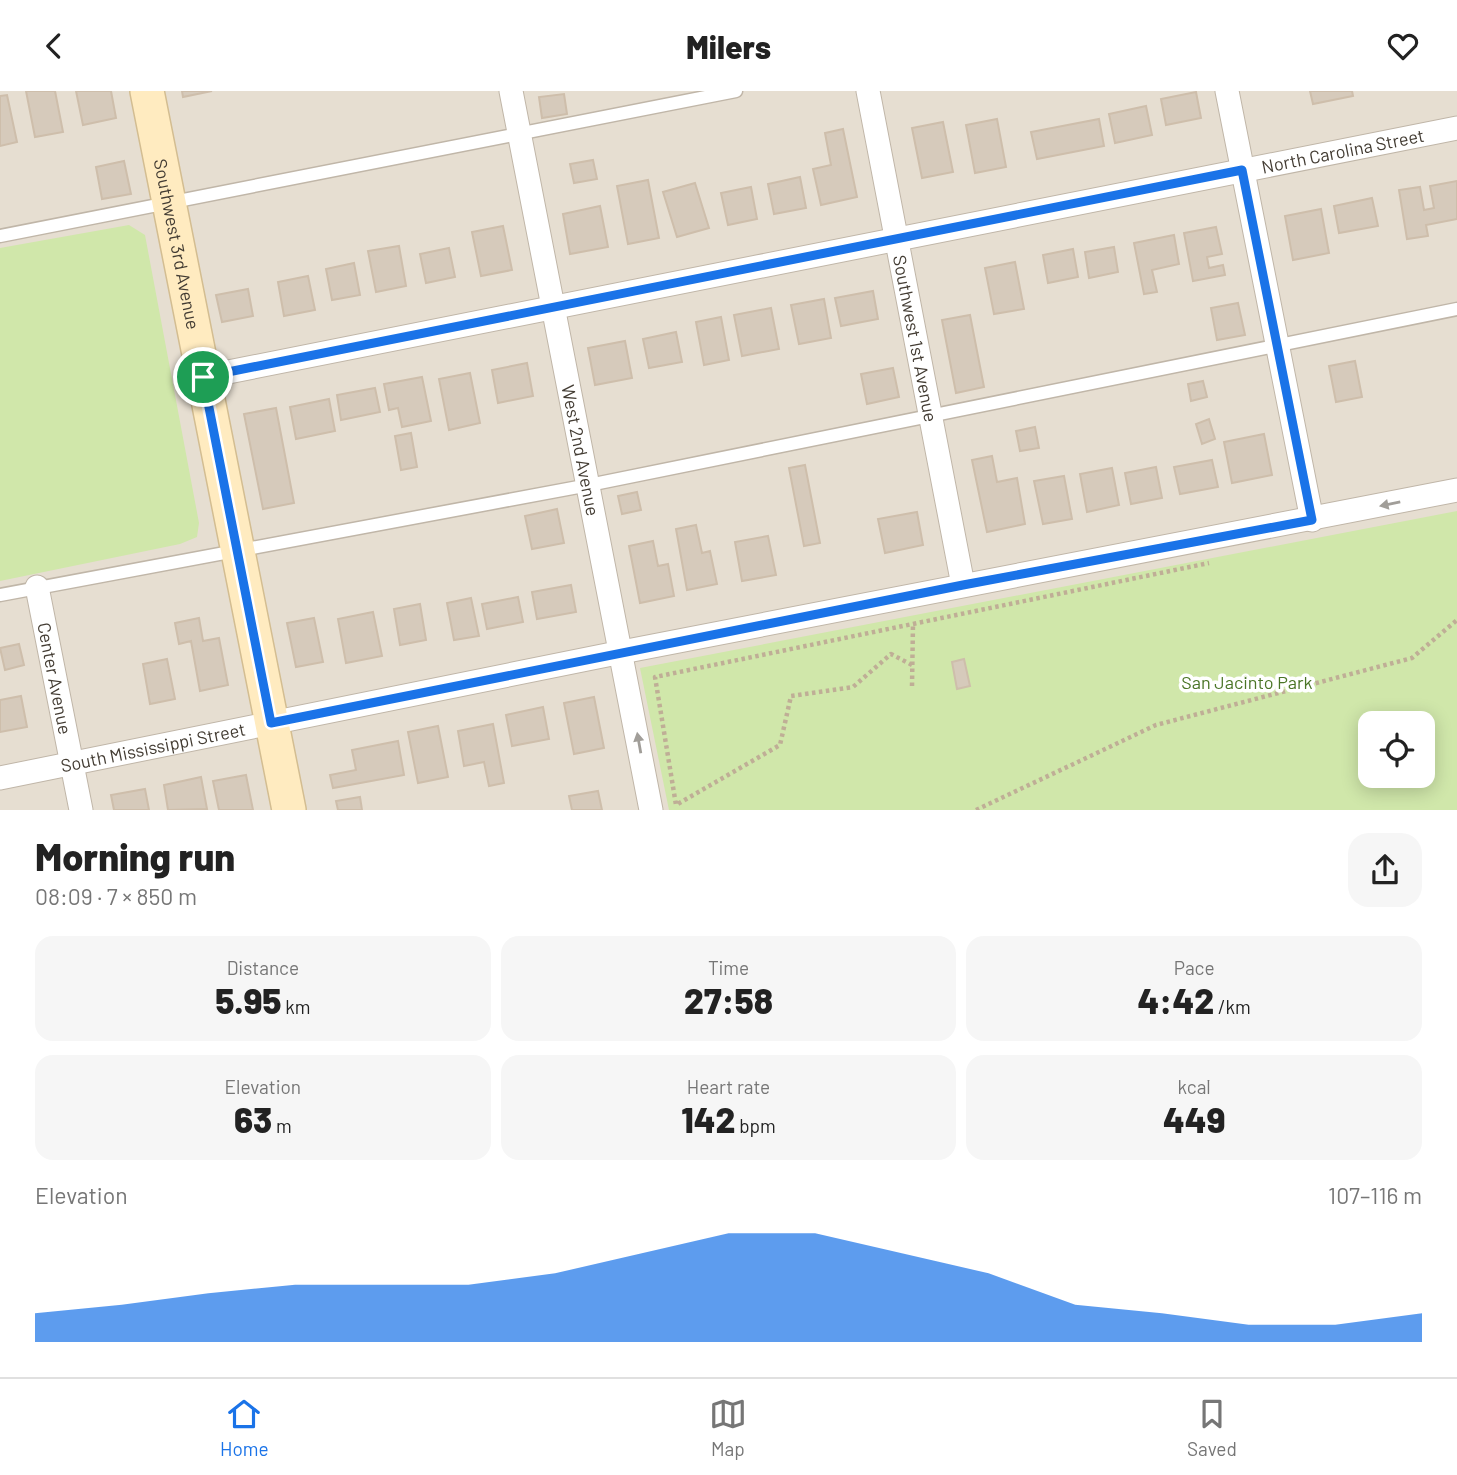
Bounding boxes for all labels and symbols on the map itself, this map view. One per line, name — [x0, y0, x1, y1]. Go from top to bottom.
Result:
street label: North Carolina Street — [1259, 124, 1426, 178]
street label: Southwest 3rd Avenue — [150, 157, 205, 331]
street label: Southwest 1st Avenue — [889, 253, 942, 424]
pin — [173, 347, 233, 407]
street label: West 2nd Avenue — [557, 383, 604, 518]
one-way arrow — [1379, 498, 1401, 509]
street label: Center Avenue — [33, 620, 77, 736]
park label: San Jacinto Park — [1181, 671, 1313, 693]
street label: South Mississippi Street — [59, 718, 247, 776]
one-way arrow — [633, 732, 644, 754]

